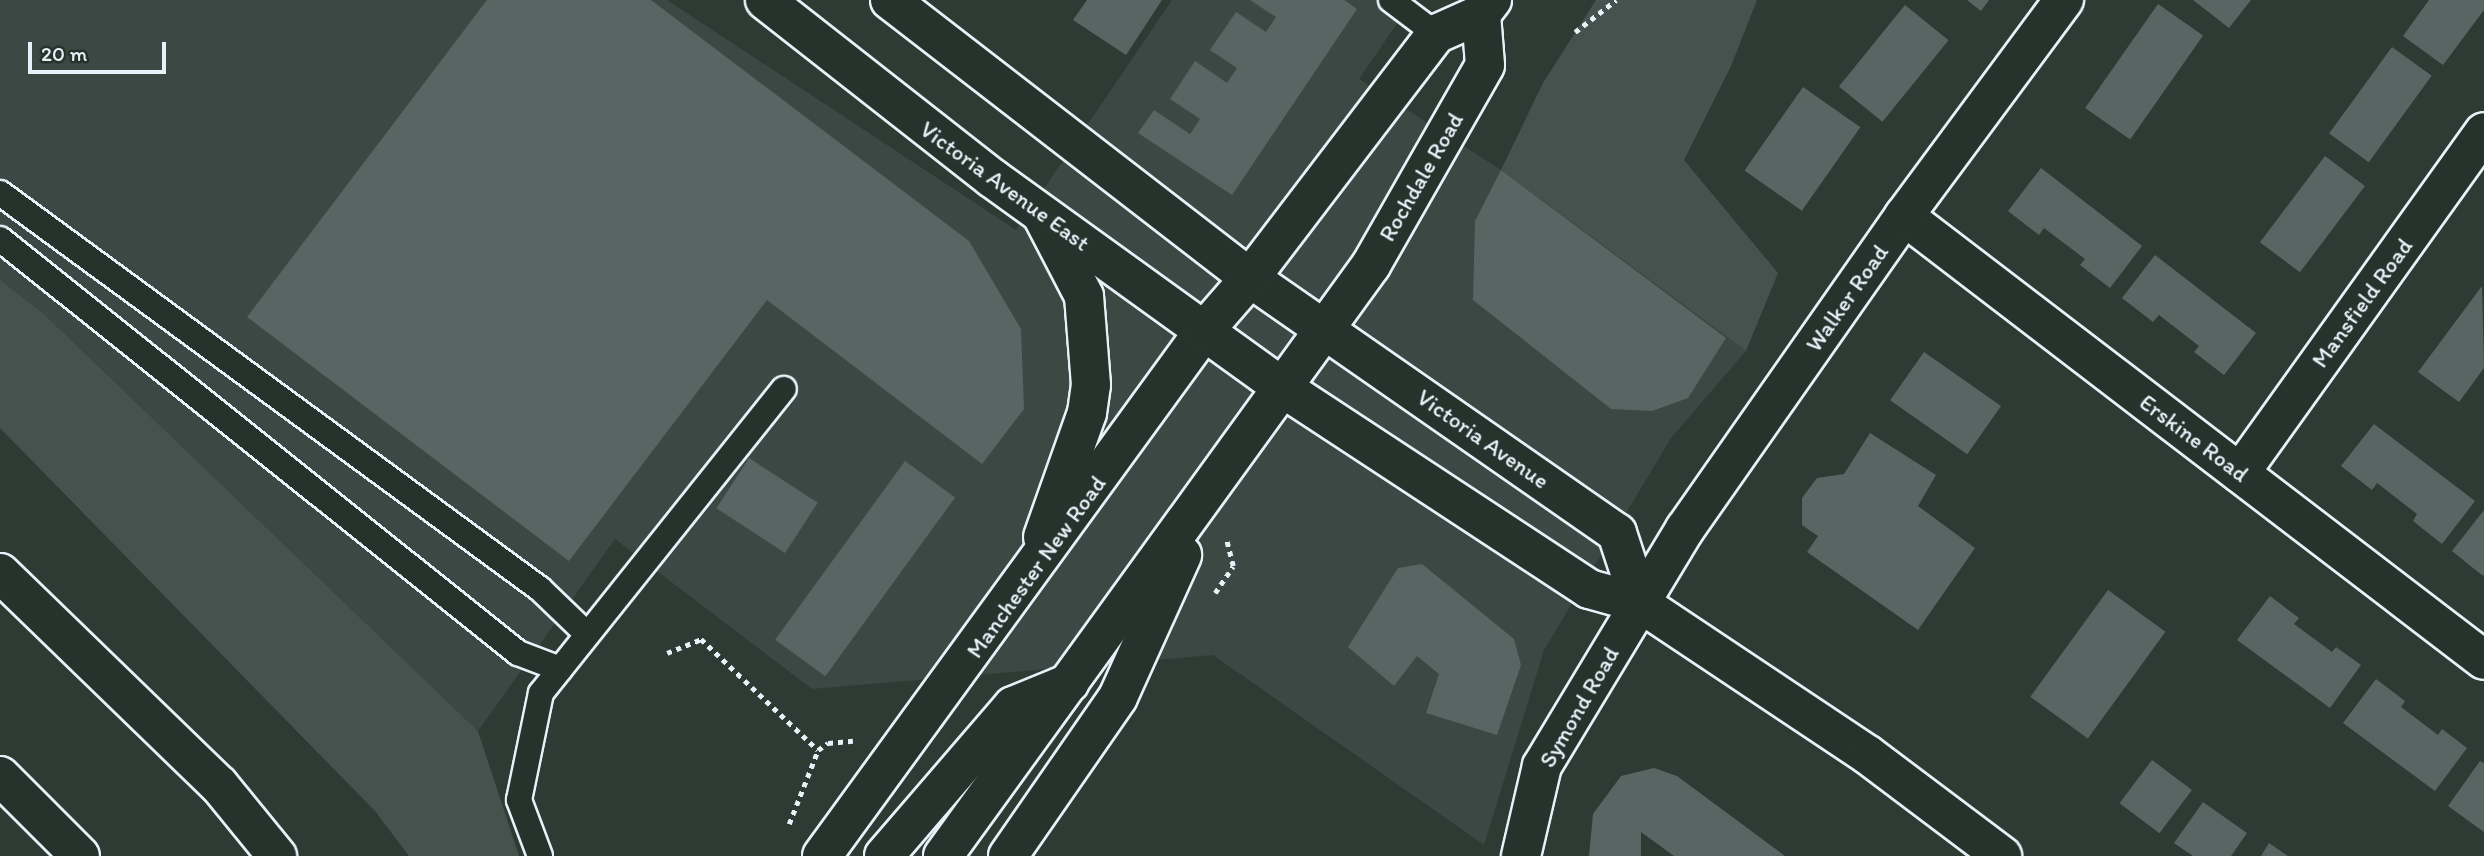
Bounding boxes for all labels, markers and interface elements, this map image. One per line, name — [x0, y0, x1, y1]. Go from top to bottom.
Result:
scale bar — [32, 28, 170, 72]
text: 20 m — [41, 41, 87, 66]
street label: Rochdale Road — [1373, 108, 1469, 246]
street label: Victoria Avenue East — [915, 115, 1095, 257]
street label: Mansfield Road — [2306, 233, 2418, 373]
street label: Walker Road — [1800, 239, 1894, 357]
street label: Victoria Avenue — [1412, 383, 1554, 495]
street label: Erskine Road — [2134, 388, 2254, 488]
street label: Manchester New Road — [961, 471, 1111, 663]
street label: Symond Road — [1533, 642, 1625, 772]

